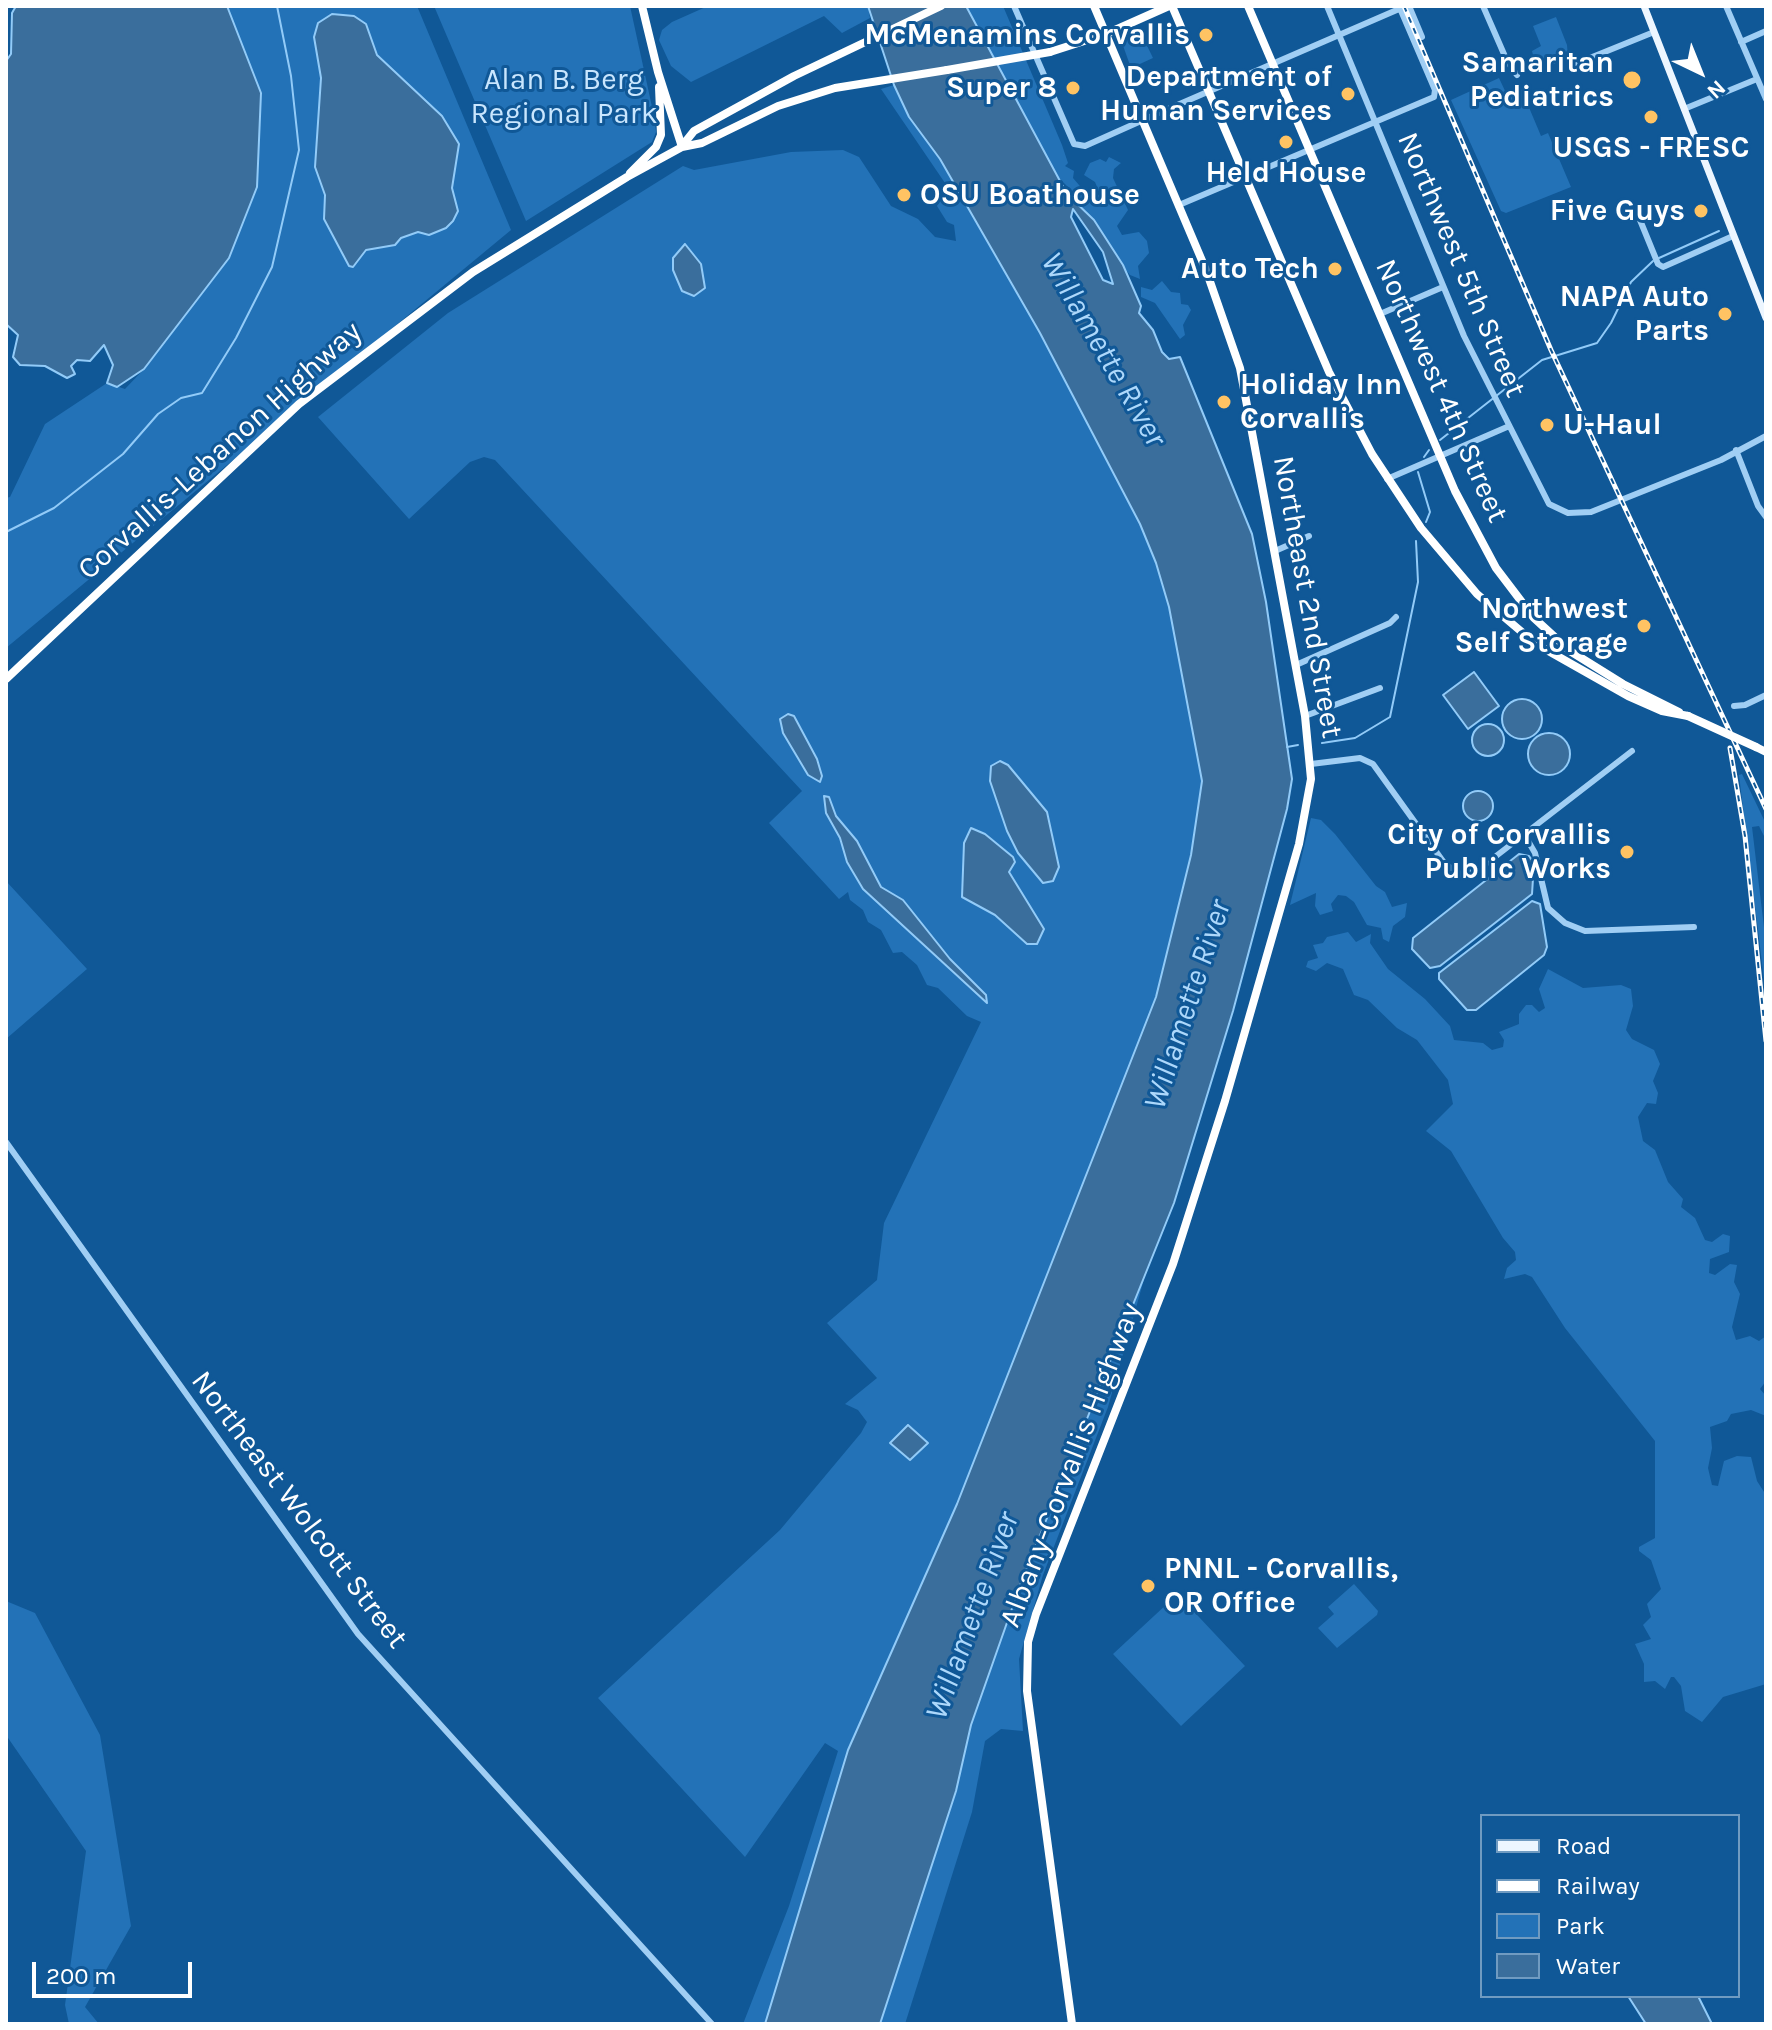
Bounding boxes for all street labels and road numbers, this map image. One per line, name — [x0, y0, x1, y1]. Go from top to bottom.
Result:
street label: Northwest 5th Street — [1389, 127, 1533, 403]
street label: Northwest 4th Street — [1367, 254, 1515, 528]
street label: Corvallis-Lebanon Highway — [71, 314, 369, 588]
street label: Northeast 2nd Street — [1264, 453, 1350, 741]
street label: Albany-Corvallis Highway — [992, 1298, 1150, 1632]
street label: Northeast Wolcott Street — [183, 1364, 415, 1656]

